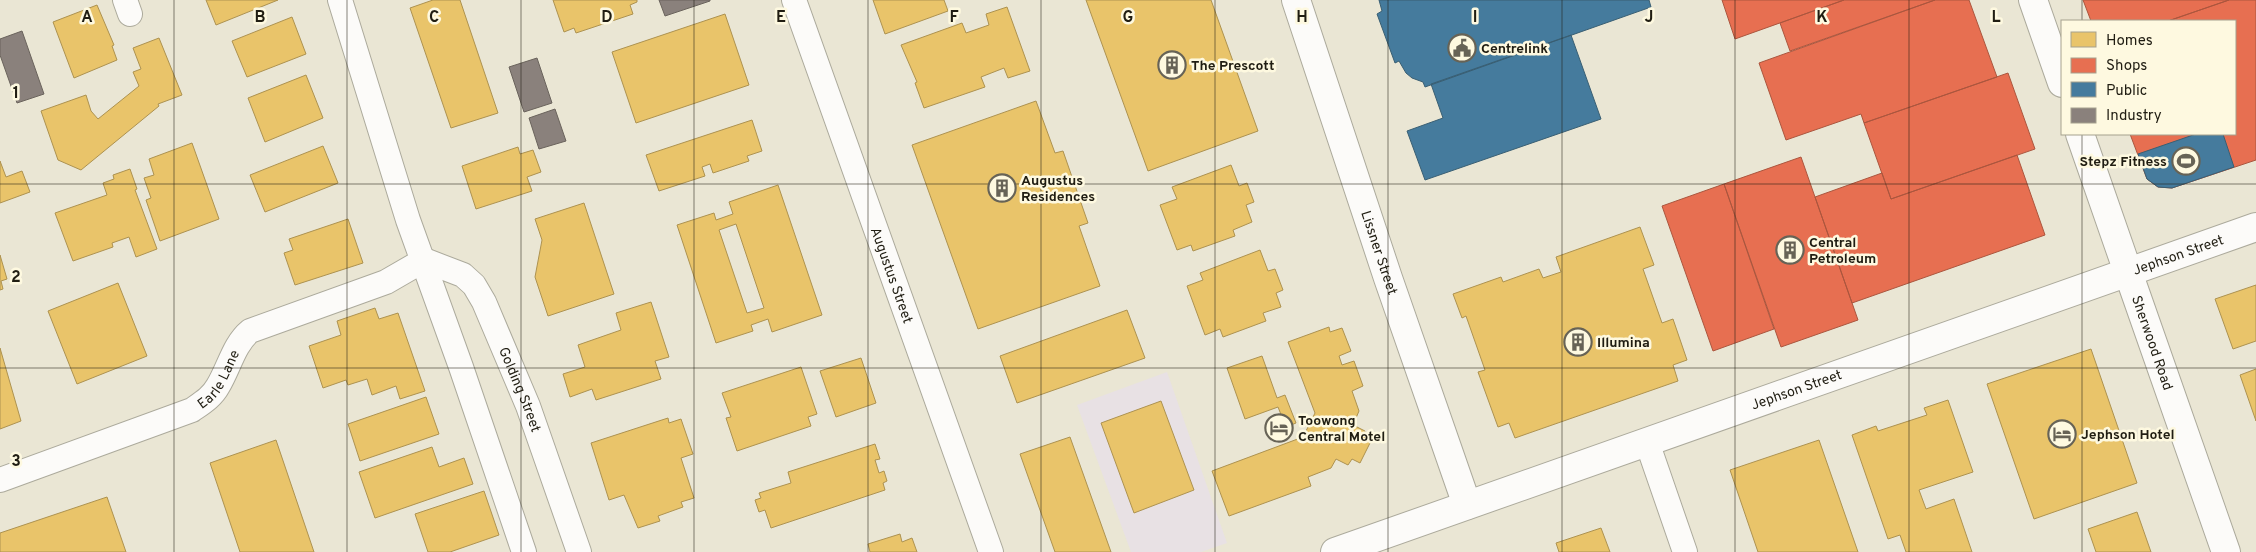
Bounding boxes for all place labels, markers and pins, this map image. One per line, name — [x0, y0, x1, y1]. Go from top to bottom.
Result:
public building icon: Centrelink — [1447, 33, 1477, 63]
place label: Centrelink — [1481, 41, 1548, 58]
building icon: The Prescott — [1157, 50, 1187, 80]
place label: The Prescott — [1191, 58, 1274, 75]
sports icon: Stepz Fitness — [2171, 146, 2201, 176]
place label: Stepz Fitness — [2079, 154, 2167, 171]
building icon: Augustus Residences — [987, 173, 1017, 203]
place label: Augustus Residences — [1021, 173, 1095, 206]
building icon: Central Petroleum — [1775, 235, 1805, 265]
place label: Central Petroleum — [1809, 235, 1876, 268]
building icon: Illumina — [1563, 327, 1593, 357]
place label: Illumina — [1597, 335, 1650, 352]
hotel icon: Toowong Central Motel — [1264, 413, 1294, 443]
place label: Toowong Central Motel — [1298, 413, 1385, 446]
hotel icon: Jephson Hotel — [2047, 419, 2077, 449]
place label: Jephson Hotel — [2081, 427, 2175, 444]

